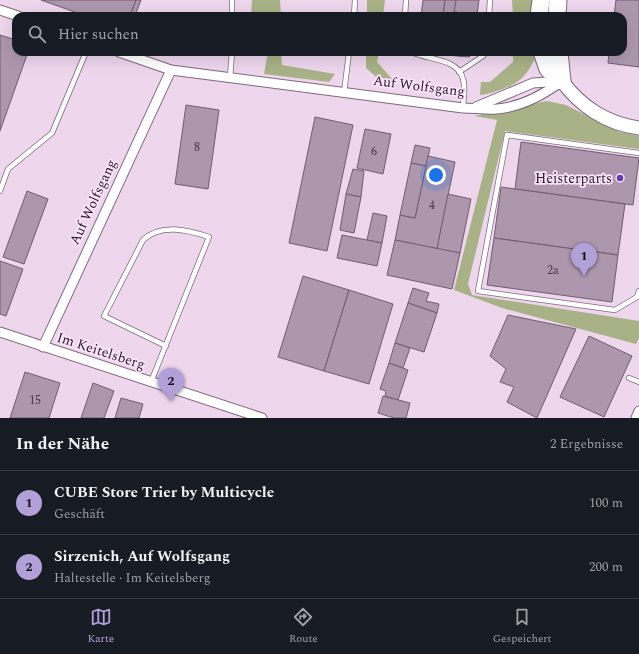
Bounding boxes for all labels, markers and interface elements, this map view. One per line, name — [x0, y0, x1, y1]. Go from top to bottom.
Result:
search box — [12, 12, 627, 56]
icon: search — [26, 23, 48, 45]
text: Hier suchen — [58, 23, 139, 46]
street label: Auf Wolfsgang — [372, 70, 466, 102]
house number: 8 — [194, 138, 200, 157]
house number: 6 — [371, 142, 377, 161]
street label: Auf Wolfsgang — [64, 156, 122, 248]
your location — [426, 165, 446, 185]
place label: Heisterparts — [535, 168, 612, 189]
marker: Heisterparts — [615, 173, 625, 183]
house number: 4 — [429, 196, 435, 215]
pin: 1 — [571, 243, 597, 276]
house number: 2a — [547, 261, 559, 280]
street label: Im Keitelsberg — [54, 327, 148, 375]
pin: 2 — [158, 368, 184, 401]
house number: 15 — [29, 391, 41, 410]
text: In der Nähe — [16, 431, 109, 457]
text: 2 Ergebnisse — [550, 434, 623, 454]
text: CUBE Store Trier by Multicycle — [54, 481, 274, 504]
text: 1 — [25, 493, 33, 513]
text: 100 m — [589, 493, 623, 513]
text: Geschäft — [54, 504, 105, 524]
text: Sirzenich, Auf Wolfsgang — [54, 545, 230, 568]
text: 2 — [25, 557, 33, 577]
text: 200 m — [589, 557, 623, 577]
text: Haltestelle · Im Keitelsberg — [54, 568, 211, 588]
tab: Karte — [87, 606, 114, 647]
tab: Route — [289, 606, 318, 647]
tab: Gespeichert — [493, 606, 551, 647]

